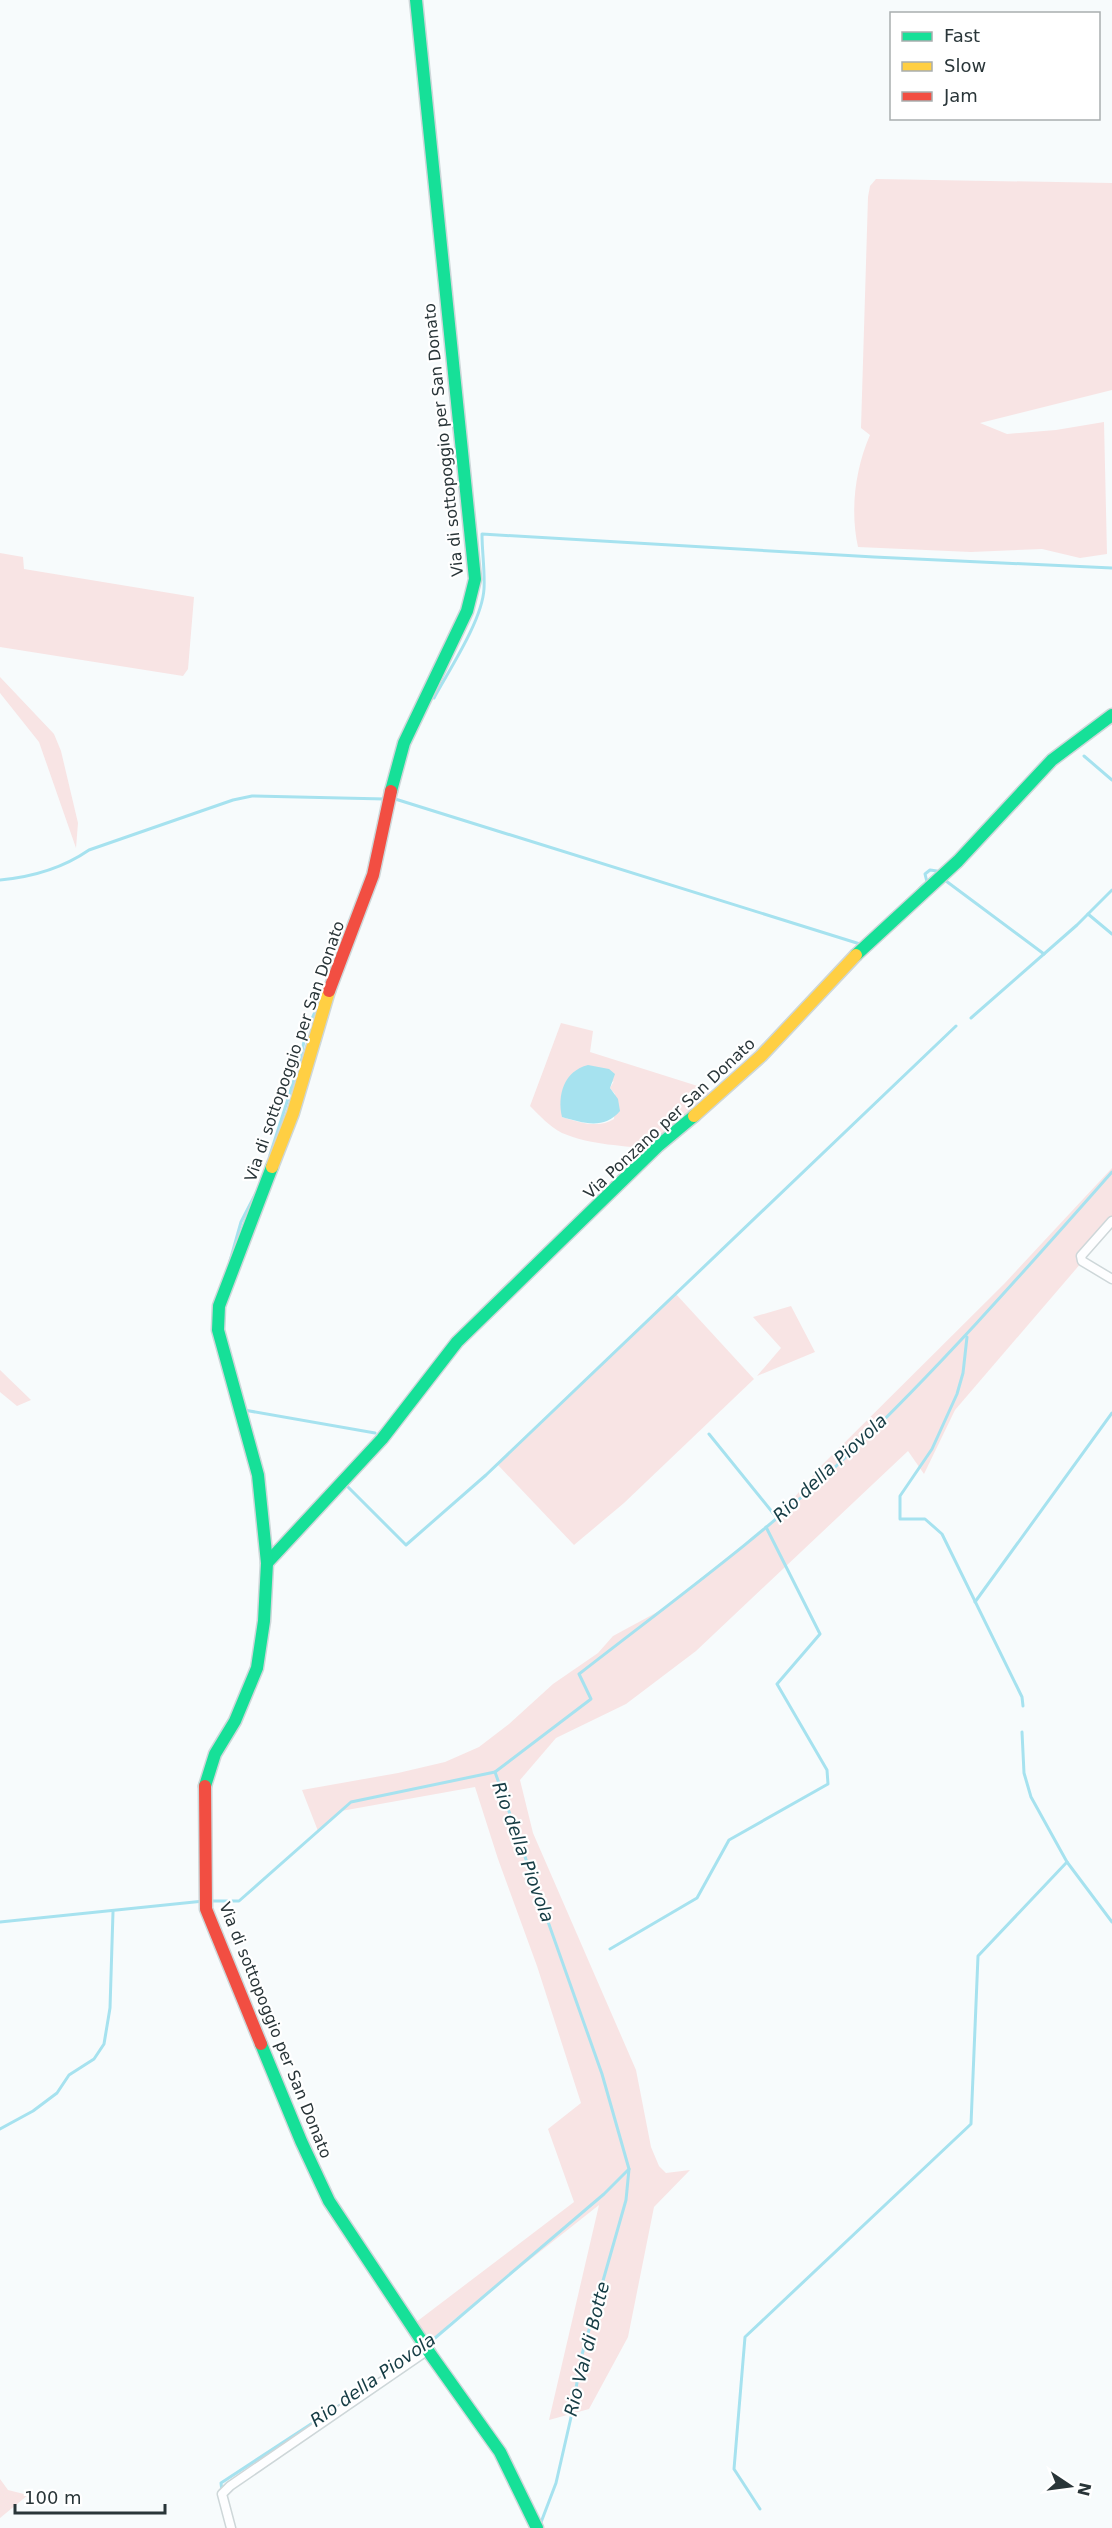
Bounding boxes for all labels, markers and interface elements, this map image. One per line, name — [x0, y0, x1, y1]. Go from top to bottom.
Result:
legend — [890, 12, 1100, 120]
text: Fast — [944, 25, 980, 46]
text: Slow — [944, 55, 986, 76]
text: Jam — [943, 85, 978, 106]
street label: Via di sottopoggio per San Donato — [420, 302, 467, 578]
street label: Via di sottopoggio per San Donato — [241, 918, 348, 1184]
street label: Via Ponzano per San Donato — [580, 1034, 759, 1203]
water label: Rio della Piovola — [768, 1409, 891, 1526]
water label: Rio della Piovola — [488, 1779, 559, 1925]
street label: Via di sottopoggio per San Donato — [215, 1899, 336, 2161]
water label: Rio Val di Botte — [560, 2279, 613, 2418]
water label: Rio della Piovola — [306, 2329, 439, 2431]
north arrow — [1040, 2456, 1100, 2516]
scale bar — [15, 2477, 165, 2515]
text: N — [1073, 2481, 1095, 2498]
text: 100 m — [24, 2487, 82, 2508]

